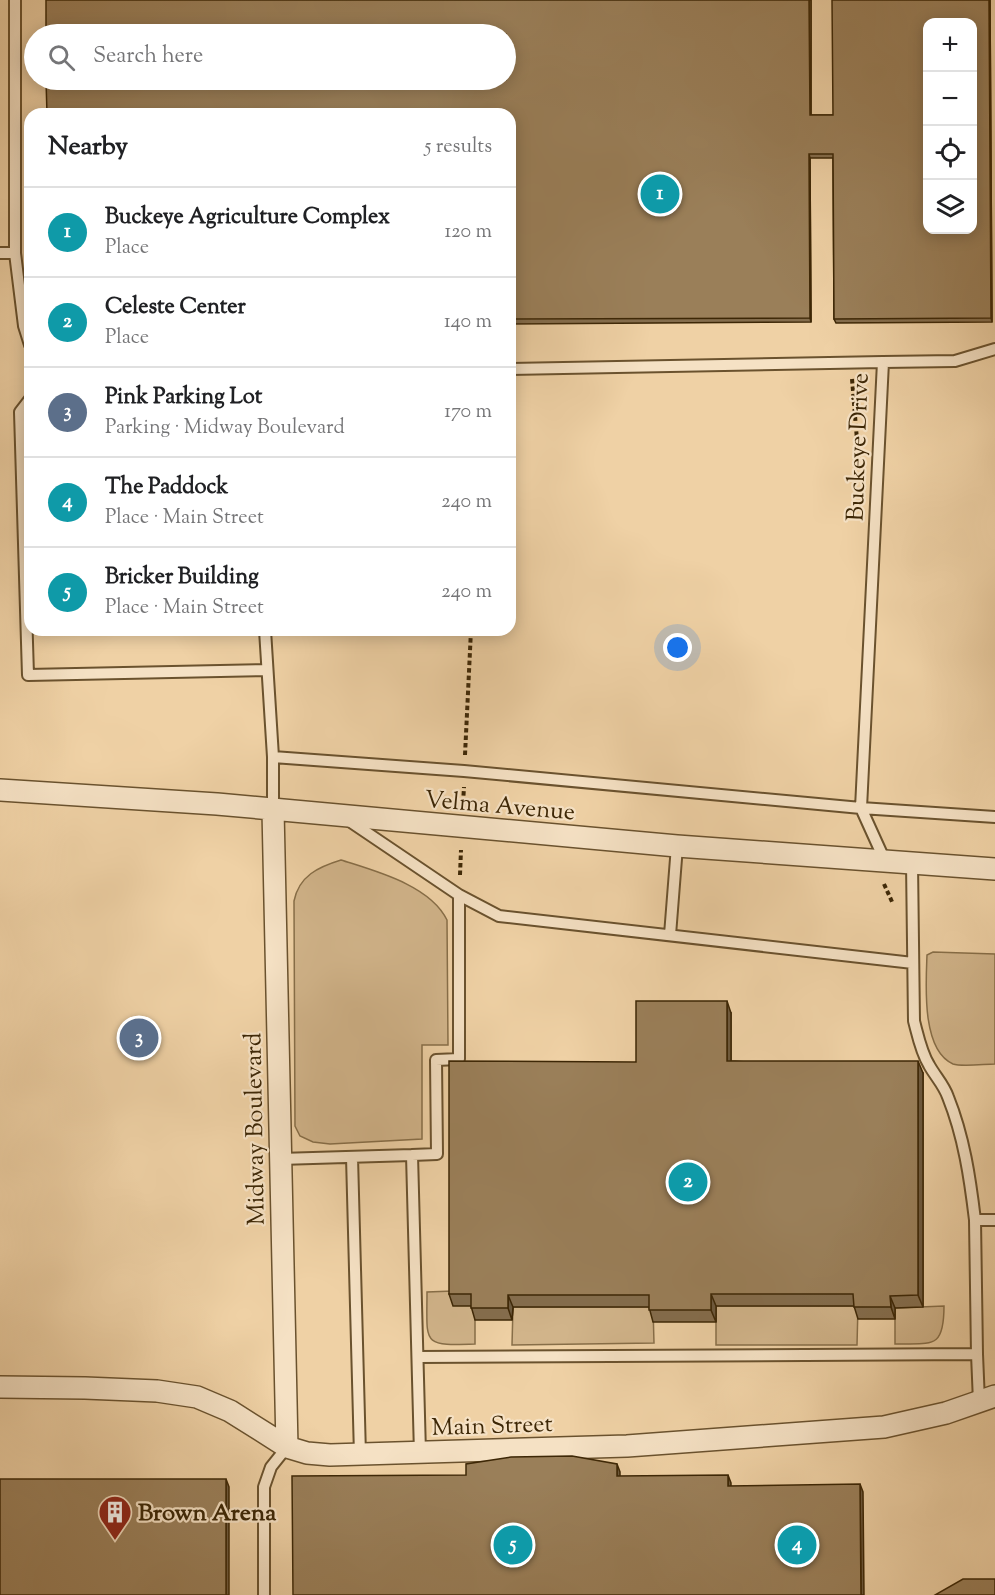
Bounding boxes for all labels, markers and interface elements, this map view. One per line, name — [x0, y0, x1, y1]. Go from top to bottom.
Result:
map controls — [923, 18, 977, 234]
button: + — [923, 18, 977, 72]
search box — [24, 24, 516, 90]
icon: search — [45, 41, 78, 74]
text: Search here — [93, 41, 203, 73]
button: − — [923, 72, 977, 126]
button: locate — [923, 126, 977, 180]
text: Nearby — [48, 129, 128, 166]
text: 5 results — [425, 133, 492, 162]
pin: 1 — [640, 172, 680, 216]
button: layers — [923, 180, 977, 234]
text: Buckeye Agriculture Complex — [105, 202, 390, 234]
text: 1 — [64, 218, 71, 247]
text: 120 m — [444, 218, 492, 247]
text: Place — [105, 234, 149, 263]
text: Celeste Center — [105, 292, 246, 324]
text: 2 — [63, 308, 72, 337]
text: 140 m — [444, 308, 492, 337]
text: Place — [105, 324, 149, 353]
street label: Buckeye Drive — [839, 372, 879, 522]
text: Pink Parking Lot — [105, 382, 262, 414]
text: 3 — [63, 398, 72, 427]
text: 170 m — [444, 398, 492, 427]
text: Parking · Midway Boulevard — [105, 414, 345, 443]
text: The Paddock — [105, 472, 228, 504]
text: 4 — [62, 488, 73, 517]
text: 240 m — [441, 488, 492, 517]
text: Place · Main Street — [105, 504, 264, 533]
text: Bricker Building — [105, 562, 259, 594]
text: 5 — [64, 578, 71, 607]
text: 240 m — [441, 578, 492, 607]
text: Place · Main Street — [105, 594, 264, 623]
your location — [663, 633, 692, 662]
street label: Velma Avenue — [423, 783, 577, 831]
pin: 3 — [120, 1016, 158, 1060]
street label: Midway Boulevard — [237, 1032, 275, 1226]
pin: 2 — [668, 1160, 708, 1204]
street label: Main Street — [431, 1408, 553, 1446]
building icon: Brown Arena — [97, 1494, 133, 1541]
place label: Brown Arena — [138, 1497, 277, 1531]
pin: 5 — [494, 1522, 532, 1568]
pin: 4 — [778, 1522, 816, 1568]

